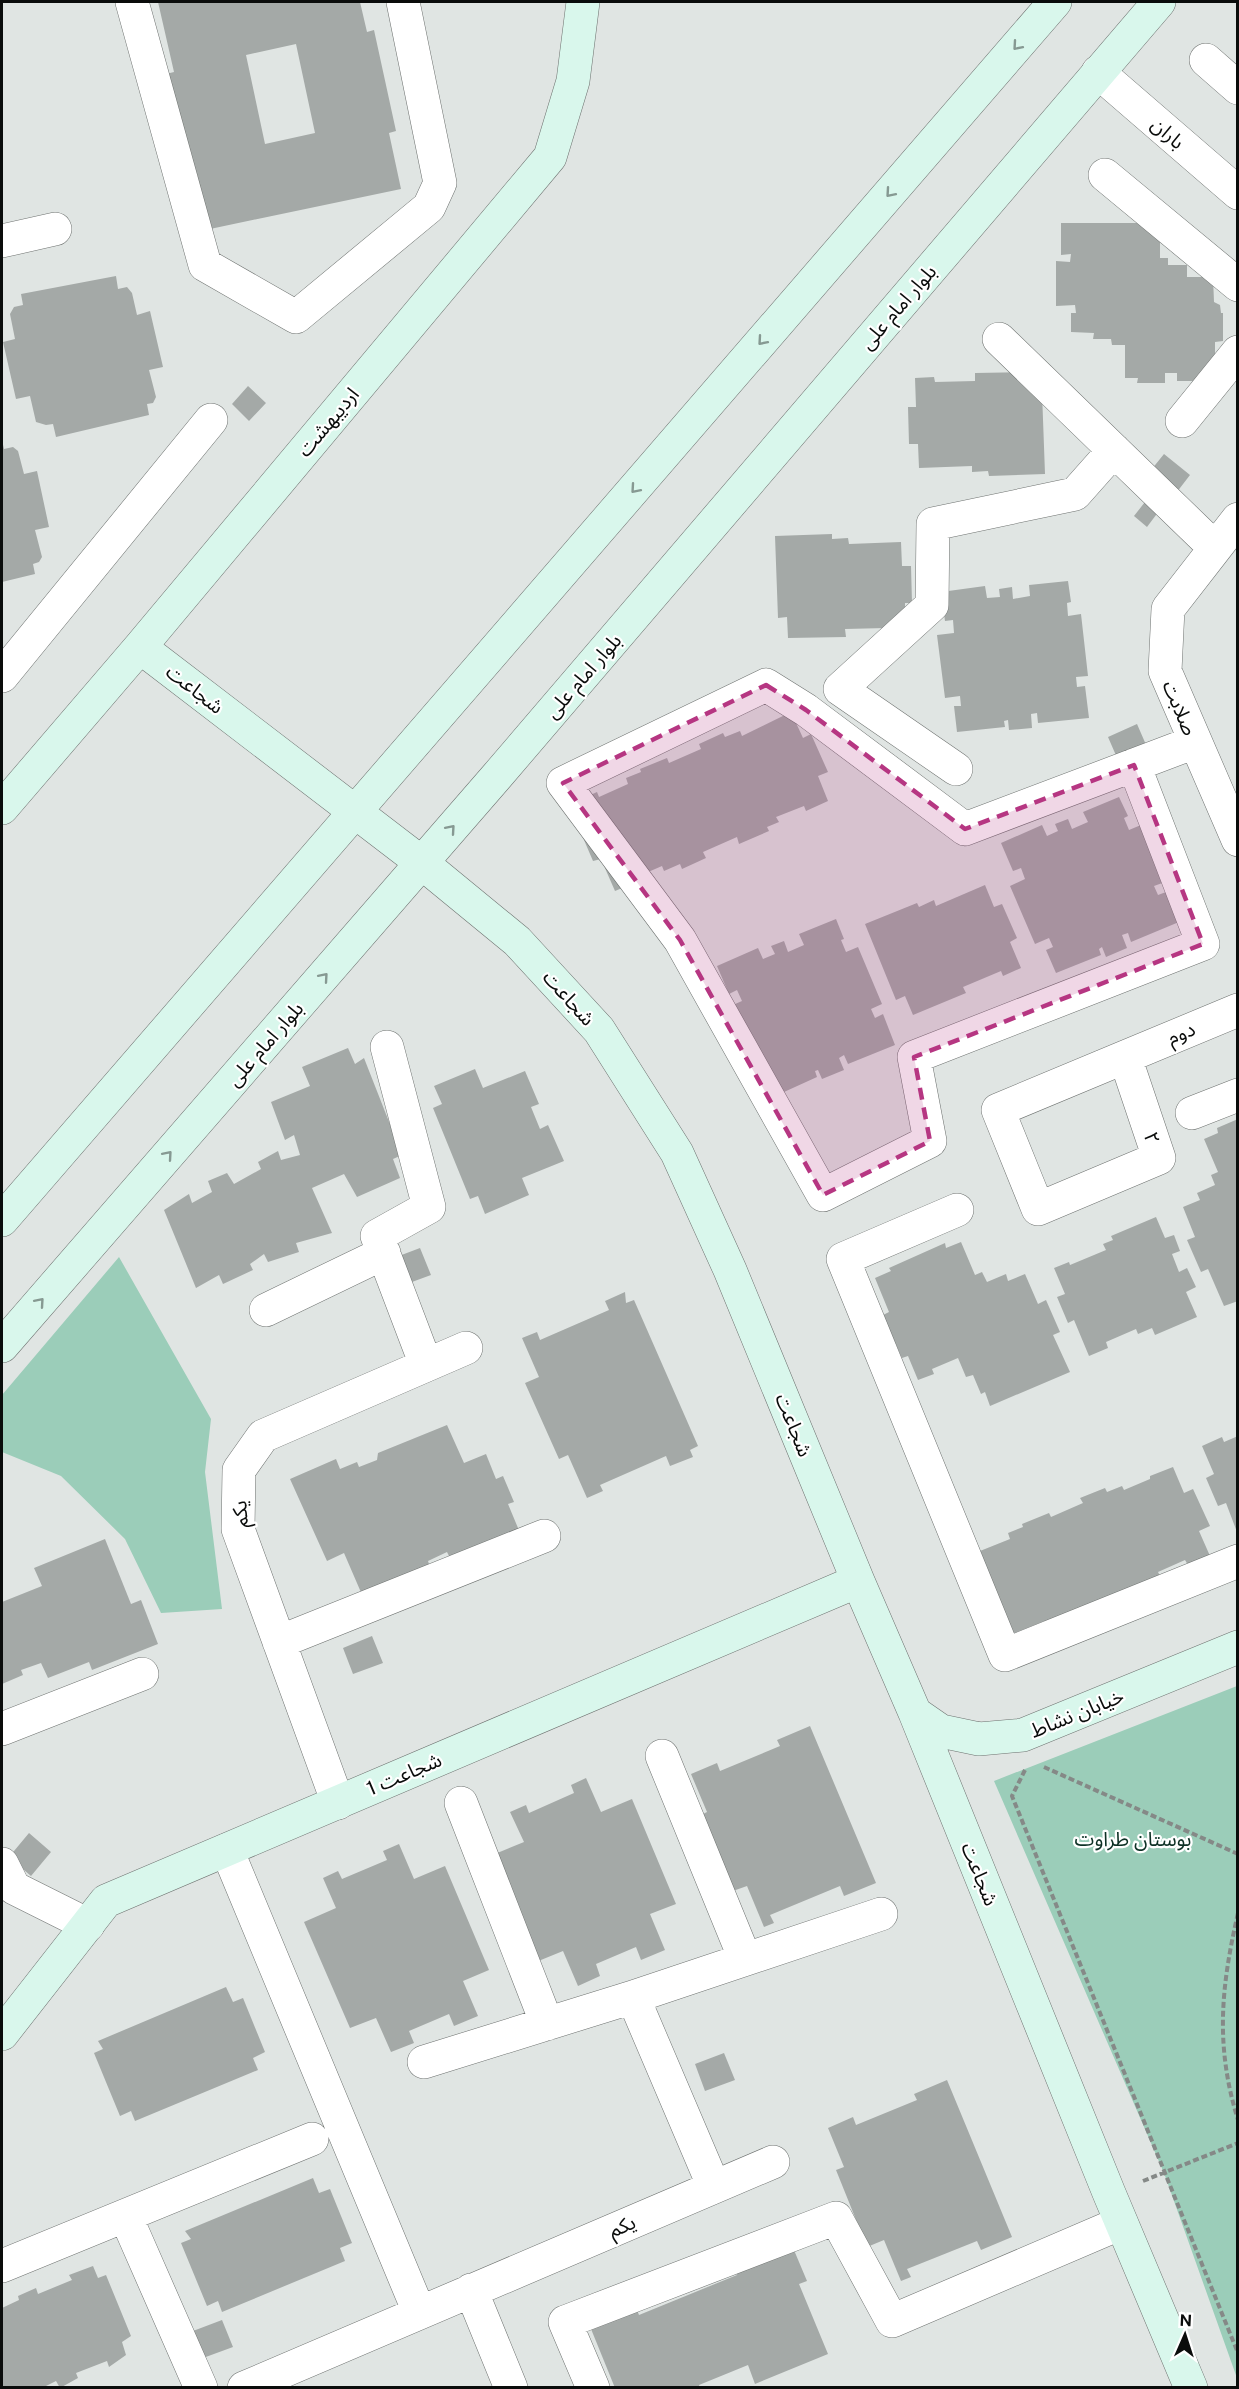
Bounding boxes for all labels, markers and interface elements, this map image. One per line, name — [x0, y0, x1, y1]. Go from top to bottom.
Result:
one-way arrow — [1013, 39, 1024, 50]
street label: باران — [1146, 112, 1190, 154]
one-way arrow — [886, 186, 897, 197]
street label: بلوار امام علی — [855, 260, 943, 356]
one-way arrow — [758, 334, 769, 345]
street label: اردیبهشت — [292, 383, 364, 461]
one-way arrow — [631, 482, 642, 493]
street label: بلوار امام علی — [540, 629, 628, 725]
street label: شجاعت — [162, 659, 228, 719]
street label: صلابت — [1158, 677, 1202, 739]
one-way arrow — [444, 825, 455, 836]
street label: شجاعت — [538, 965, 600, 1031]
one-way arrow — [316, 972, 327, 983]
street label: بلوار امام علی — [222, 997, 310, 1093]
street label: دوم — [1163, 1016, 1200, 1052]
street label: ۲ — [1139, 1129, 1165, 1147]
one-way arrow — [161, 1151, 172, 1162]
one-way arrow — [33, 1298, 44, 1309]
street label: شجاعت — [770, 1390, 818, 1460]
street label: یکم — [227, 1500, 256, 1528]
street label: خیابان نشاط — [1027, 1683, 1127, 1743]
street label: شجاعت 1 — [363, 1747, 445, 1801]
park label: بوستان طراوت — [1075, 1827, 1191, 1851]
street label: شجاعت — [956, 1839, 1004, 1909]
street label: یکم — [605, 2210, 640, 2245]
north arrow — [1155, 2305, 1215, 2365]
text: N — [1179, 2311, 1193, 2330]

